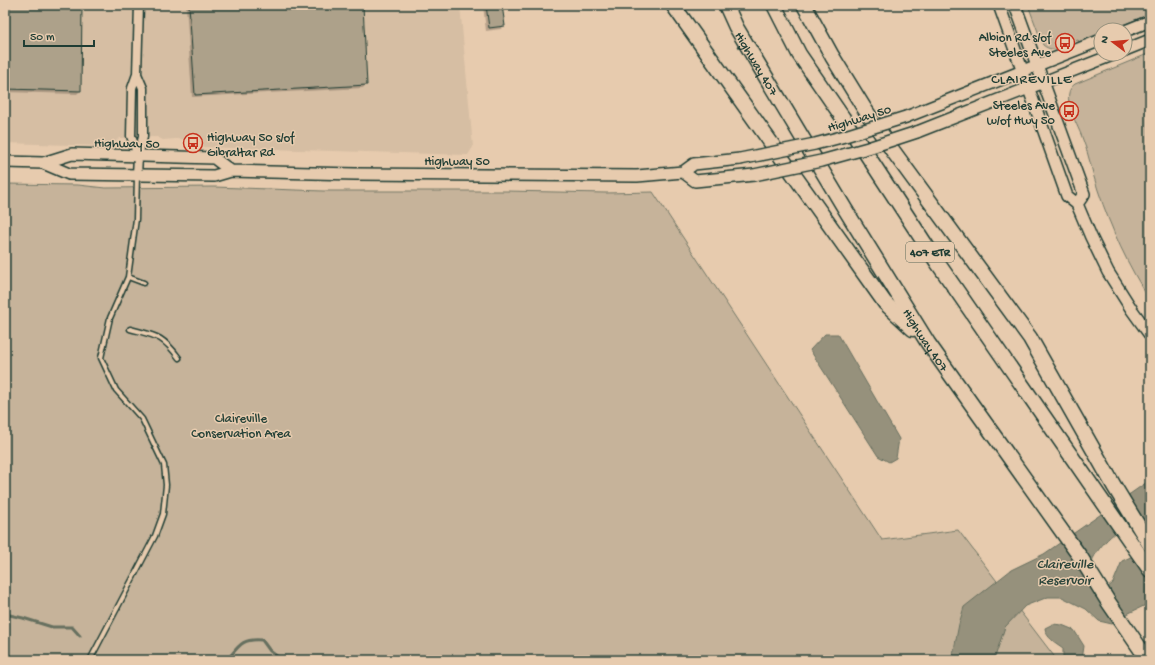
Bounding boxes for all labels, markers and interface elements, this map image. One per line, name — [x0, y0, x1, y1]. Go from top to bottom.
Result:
scale bar — [24, 22, 94, 48]
north arrow — [1093, 22, 1133, 62]
street label: Highway 407 — [730, 30, 781, 100]
text: 50 m — [30, 31, 55, 45]
place label: Albion Rd s/of Steeles Ave — [979, 31, 1052, 61]
bus stop icon: Albion Rd s/of Steeles Ave — [1054, 32, 1076, 54]
text: N — [1099, 35, 1112, 45]
district label: CLAIREVILLE — [991, 72, 1073, 89]
place label: Steeles Ave w/of Hwy 50 — [987, 99, 1056, 129]
bus stop icon: Steeles Ave w/of Hwy 50 — [1058, 100, 1080, 122]
street label: Highway 50 — [826, 102, 894, 136]
place label: Highway 50 s/of Gibraltar Rd — [207, 131, 295, 161]
bus stop icon: Highway 50 s/of Gibraltar Rd — [182, 132, 204, 154]
street label: Highway 50 — [94, 136, 160, 153]
street label: Highway 50 — [424, 155, 490, 170]
road number: 407 ETR — [906, 242, 954, 262]
street label: Highway 407 — [899, 307, 951, 376]
park label: Claireville Conservation Area — [191, 412, 291, 442]
water label: Claireville Reservoir — [1037, 557, 1095, 590]

